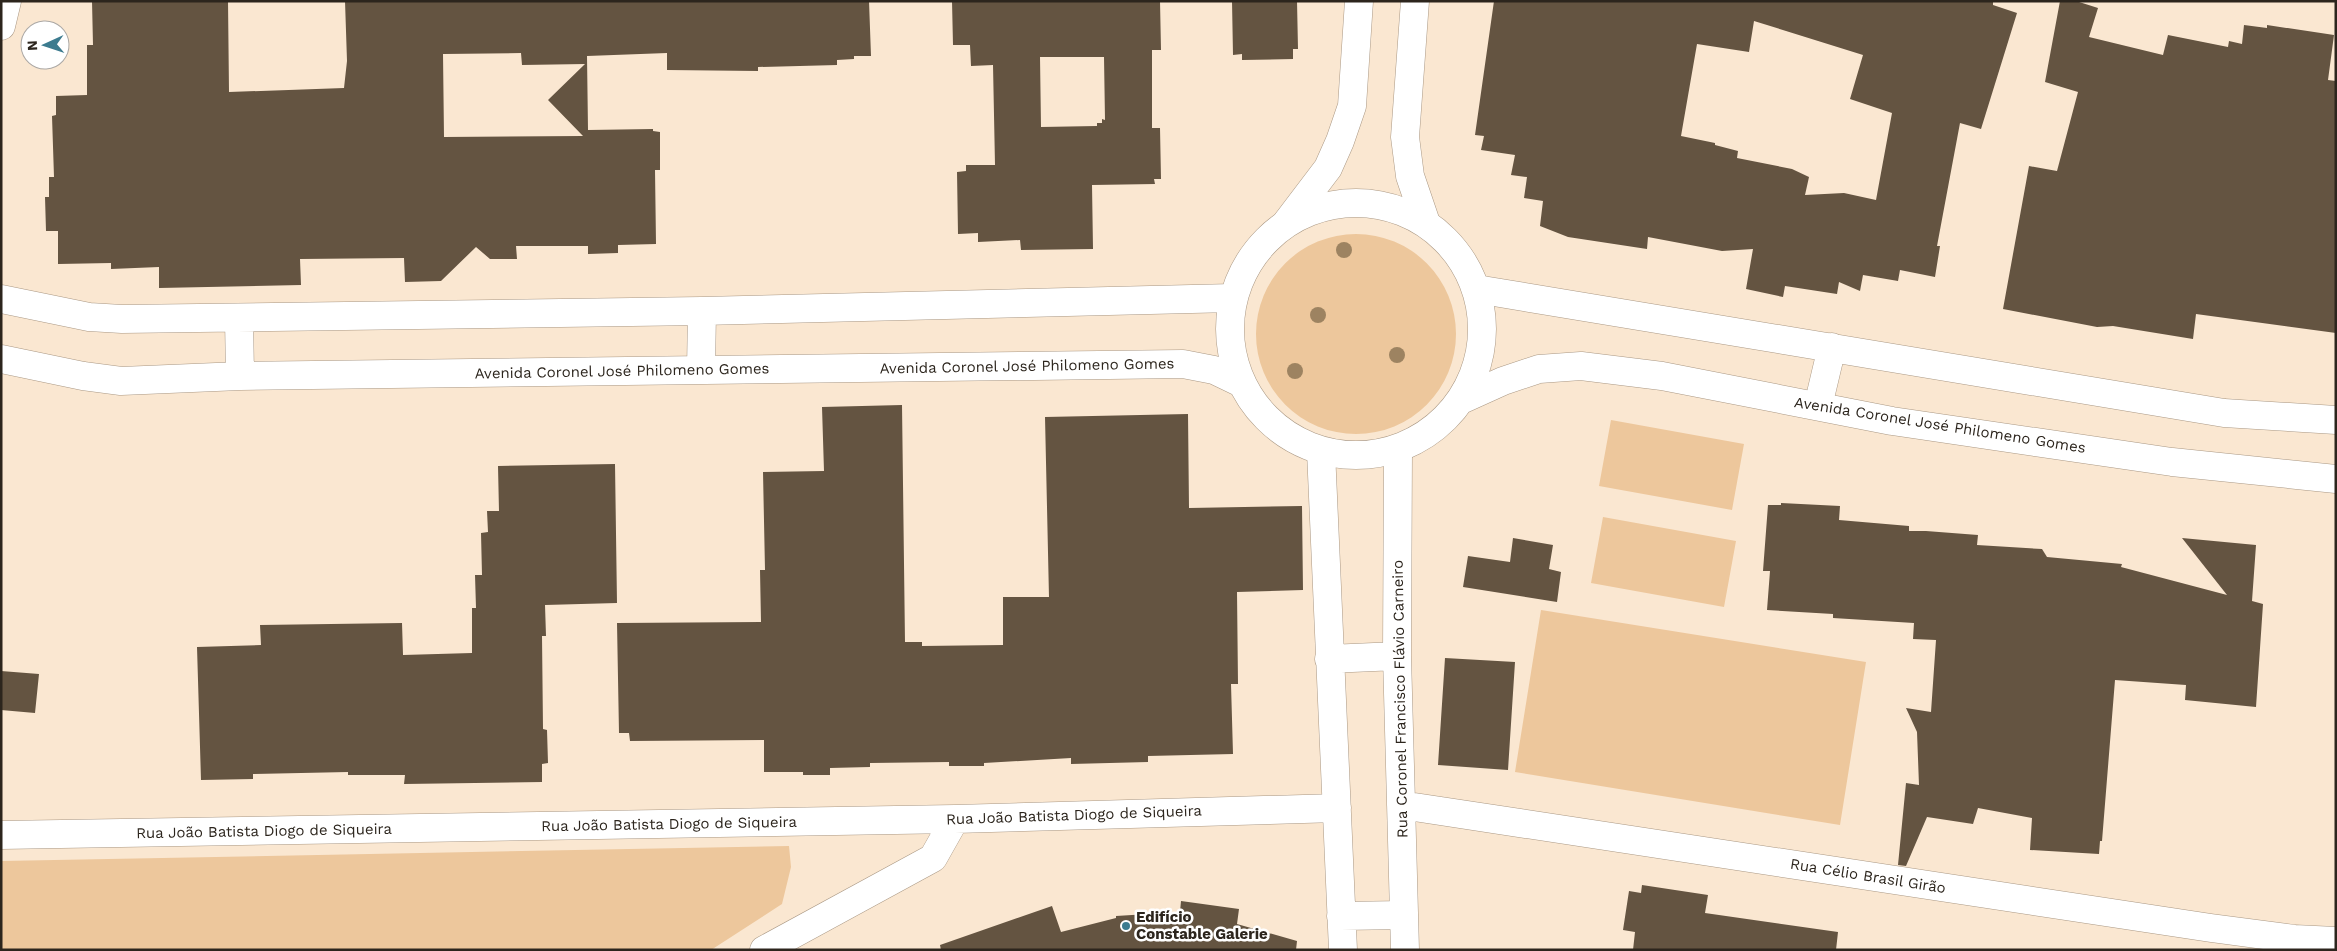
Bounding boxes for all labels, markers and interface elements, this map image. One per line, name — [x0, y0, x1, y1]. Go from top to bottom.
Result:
north arrow — [20, 20, 70, 70]
text: N — [24, 40, 40, 51]
street label: Avenida Coronel José Philomeno Gomes — [879, 354, 1175, 378]
street label: Avenida Coronel José Philomeno Gomes — [474, 359, 770, 383]
street label: Avenida Coronel José Philomeno Gomes — [1793, 393, 2087, 457]
street label: Rua Coronel Francisco Flávio Carneiro — [1389, 560, 1411, 838]
street label: Rua João Batista Diogo de Siqueira — [946, 802, 1203, 828]
street label: Rua João Batista Diogo de Siqueira — [541, 813, 798, 835]
street label: Rua João Batista Diogo de Siqueira — [136, 820, 393, 842]
street label: Rua Célio Brasil Girão — [1789, 855, 1947, 897]
place label: Edifício Constable Galerie — [1136, 908, 1268, 943]
marker: Edifício Constable Galerie — [1120, 920, 1132, 932]

